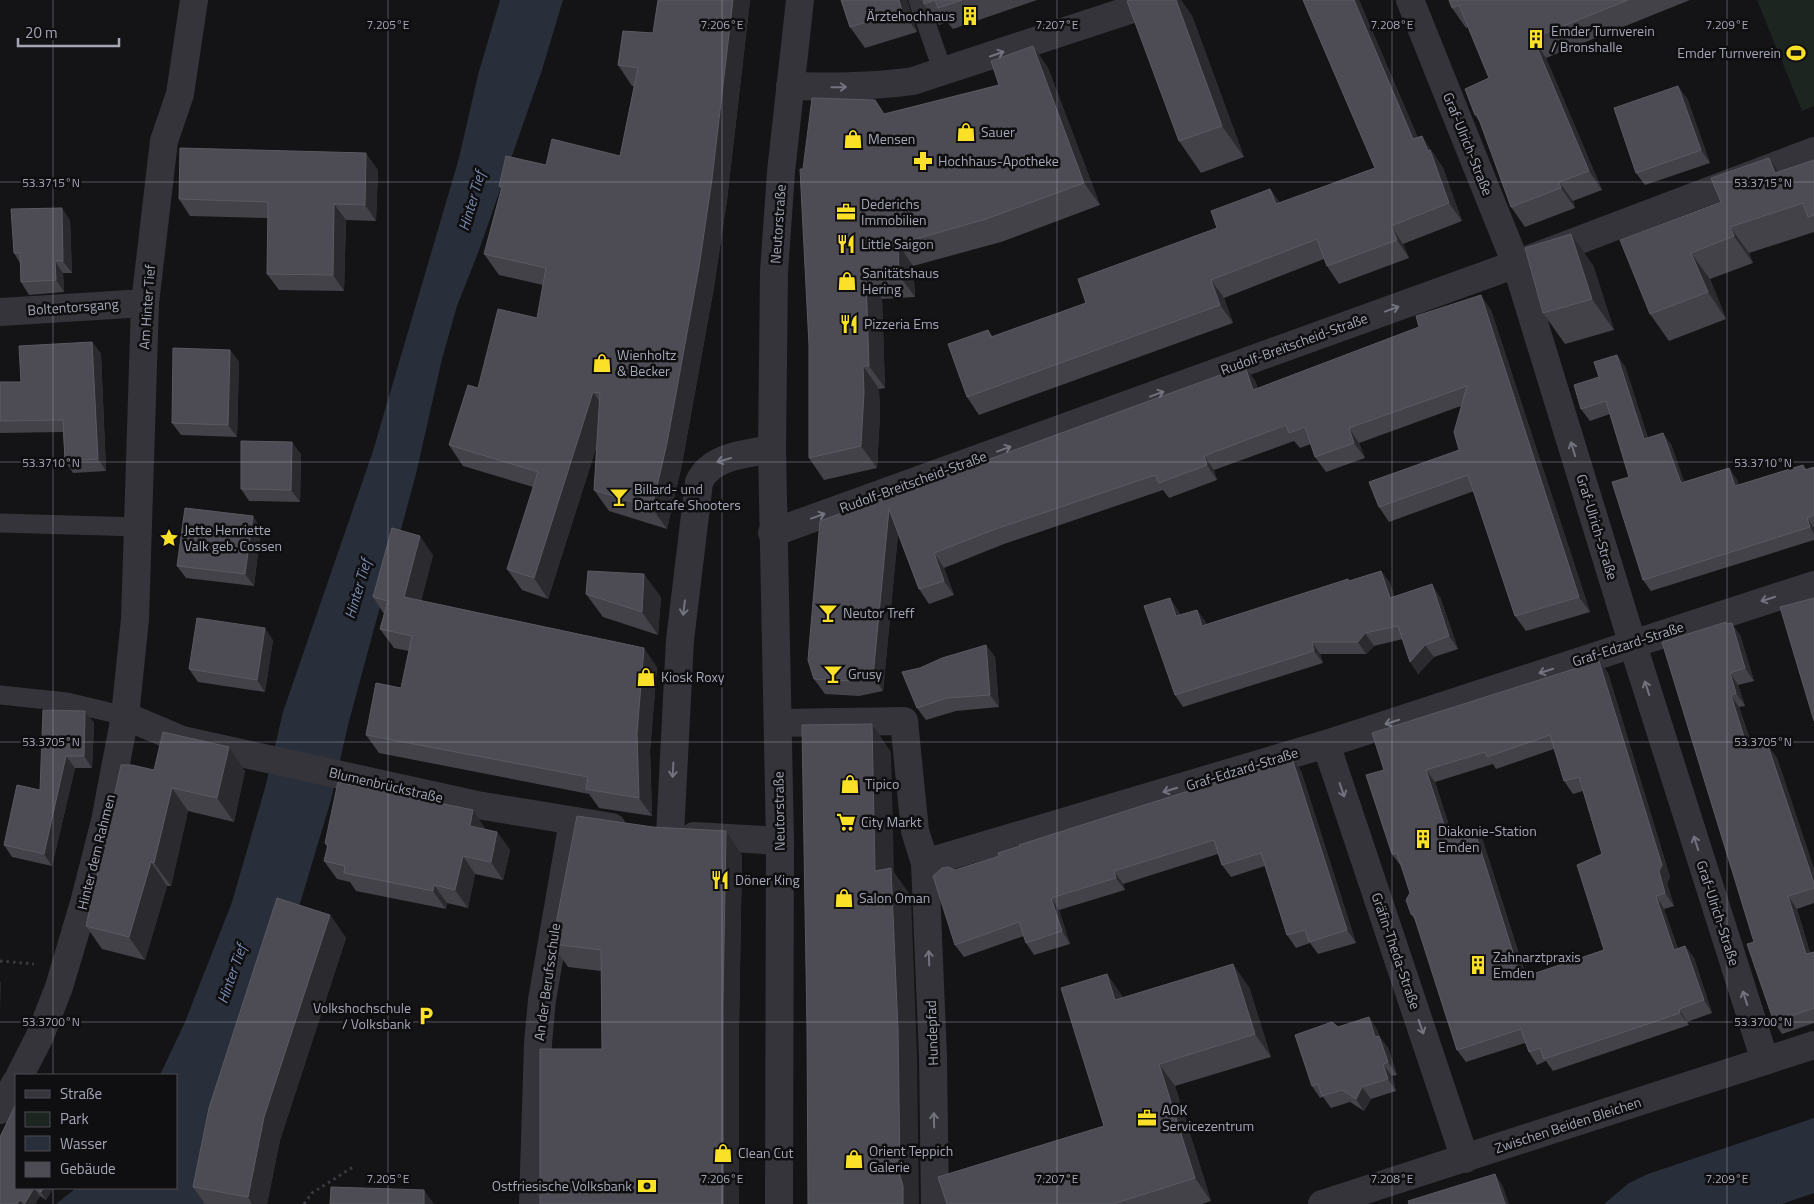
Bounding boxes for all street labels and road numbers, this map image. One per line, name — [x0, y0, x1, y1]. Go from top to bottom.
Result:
street label: Graf-Ulrich-Straße — [1438, 89, 1499, 199]
street label: Neutorstraße — [764, 184, 791, 264]
street label: Am Hinter Tief — [133, 263, 160, 350]
street label: Boltentorsgang — [27, 293, 119, 320]
street label: Rudolf-Breitscheid-Straße — [1217, 307, 1370, 380]
street label: Rudolf-Breitscheid-Straße — [836, 445, 989, 518]
street label: Graf-Ulrich-Straße — [1571, 471, 1624, 582]
street label: Graf-Edzard-Straße — [1569, 616, 1686, 671]
street label: Graf-Edzard-Straße — [1183, 741, 1301, 796]
street label: Blumenbrückstraße — [327, 761, 445, 808]
street label: Neutorstraße — [767, 771, 790, 851]
street label: Hinter dem Rahmen — [71, 792, 120, 912]
street label: Graf-Ulrich-Straße — [1692, 858, 1745, 968]
street label: Gräfin-Theda-Straße — [1367, 890, 1426, 1012]
street label: An der Berufsschule — [528, 922, 565, 1042]
street label: Hundepfad — [920, 1000, 943, 1066]
street label: Zwischen Beiden Bleichen — [1492, 1091, 1644, 1158]

